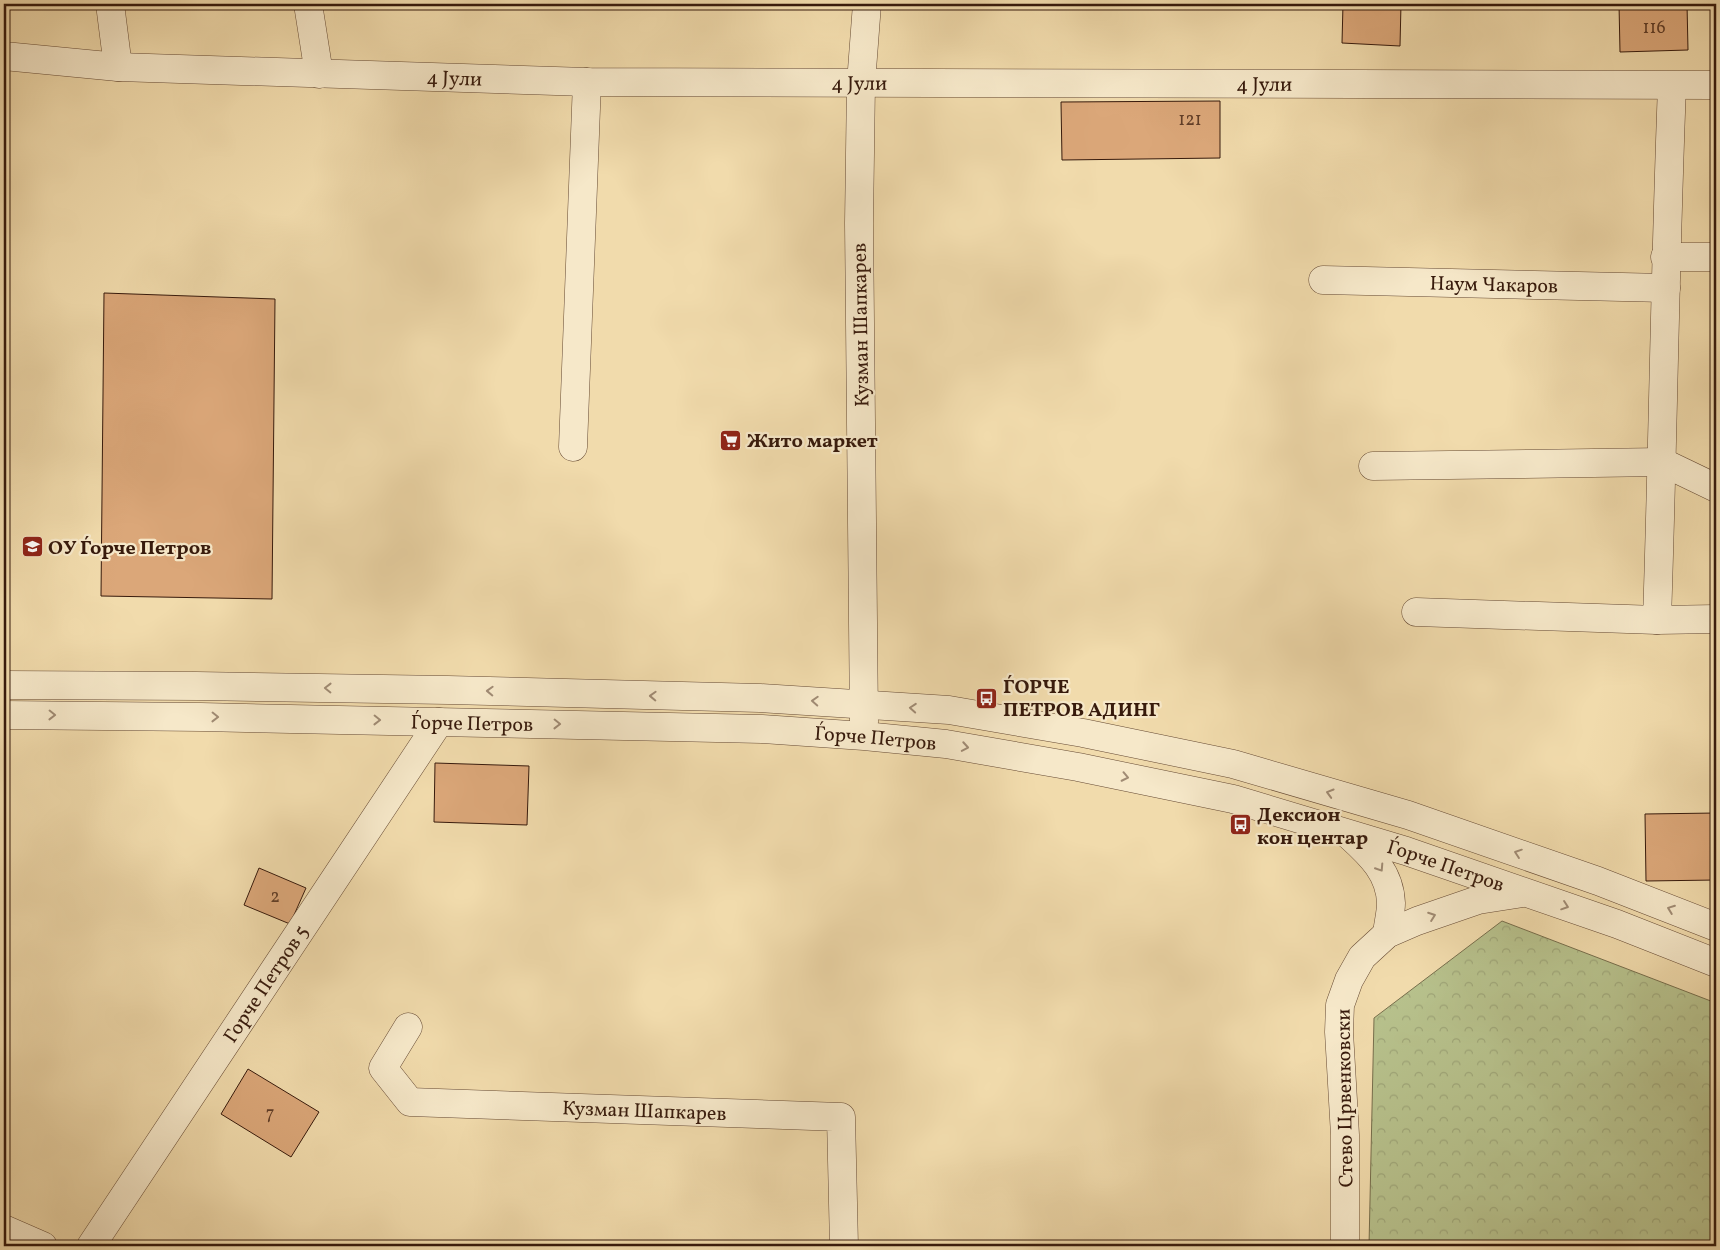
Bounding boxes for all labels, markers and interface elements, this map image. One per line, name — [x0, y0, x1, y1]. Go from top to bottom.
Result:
house number: 116 — [1642, 16, 1666, 41]
street label: 4 Јули — [426, 65, 483, 95]
street label: 4 Јули — [831, 71, 887, 99]
street label: 4 Јули — [1236, 72, 1292, 100]
house number: 121 — [1178, 108, 1202, 133]
street label: Кузман Шапкарев — [847, 243, 877, 407]
street label: Наум Чакаров — [1429, 270, 1558, 301]
supermarket icon: Жито маркет — [719, 428, 743, 452]
place label: Жито маркет — [747, 428, 878, 456]
school or university icon: ОУ Ѓорче Петров — [20, 535, 44, 559]
place label: ОУ Ѓорче Петров — [48, 535, 212, 563]
place label: ЃОРЧЕ ПЕТРОВ АДИНГ — [1003, 674, 1161, 725]
one-way arrow — [324, 683, 332, 693]
one-way arrow — [486, 686, 494, 696]
bus stop icon: ЃОРЧЕ ПЕТРОВ АДИНГ — [975, 686, 999, 710]
one-way arrow — [649, 690, 657, 701]
one-way arrow — [811, 696, 819, 707]
one-way arrow — [909, 702, 917, 713]
street label: Ѓорче Петров — [410, 709, 534, 740]
one-way arrow — [49, 710, 57, 721]
one-way arrow — [212, 712, 219, 722]
one-way arrow — [374, 715, 382, 726]
one-way arrow — [554, 719, 562, 730]
street label: Ѓорче Петров — [813, 721, 938, 759]
one-way arrow — [960, 741, 969, 751]
one-way arrow — [1120, 771, 1129, 782]
one-way arrow — [1327, 788, 1335, 798]
place label: Дексион кон центар — [1257, 802, 1368, 853]
bus stop icon: Дексион кон центар — [1229, 813, 1253, 837]
street label: Ѓорче Петров — [1383, 834, 1508, 900]
one-way arrow — [1515, 849, 1523, 859]
one-way arrow — [1374, 863, 1384, 872]
house number: 2 — [270, 885, 280, 910]
one-way arrow — [1561, 900, 1569, 910]
one-way arrow — [1667, 905, 1676, 916]
one-way arrow — [1427, 912, 1436, 922]
street label: Горче Петров 5 — [218, 920, 316, 1049]
street label: Стево Црвенковски — [1330, 1008, 1362, 1188]
street label: Кузман Шапкарев — [562, 1095, 727, 1129]
house number: 7 — [266, 1102, 274, 1127]

